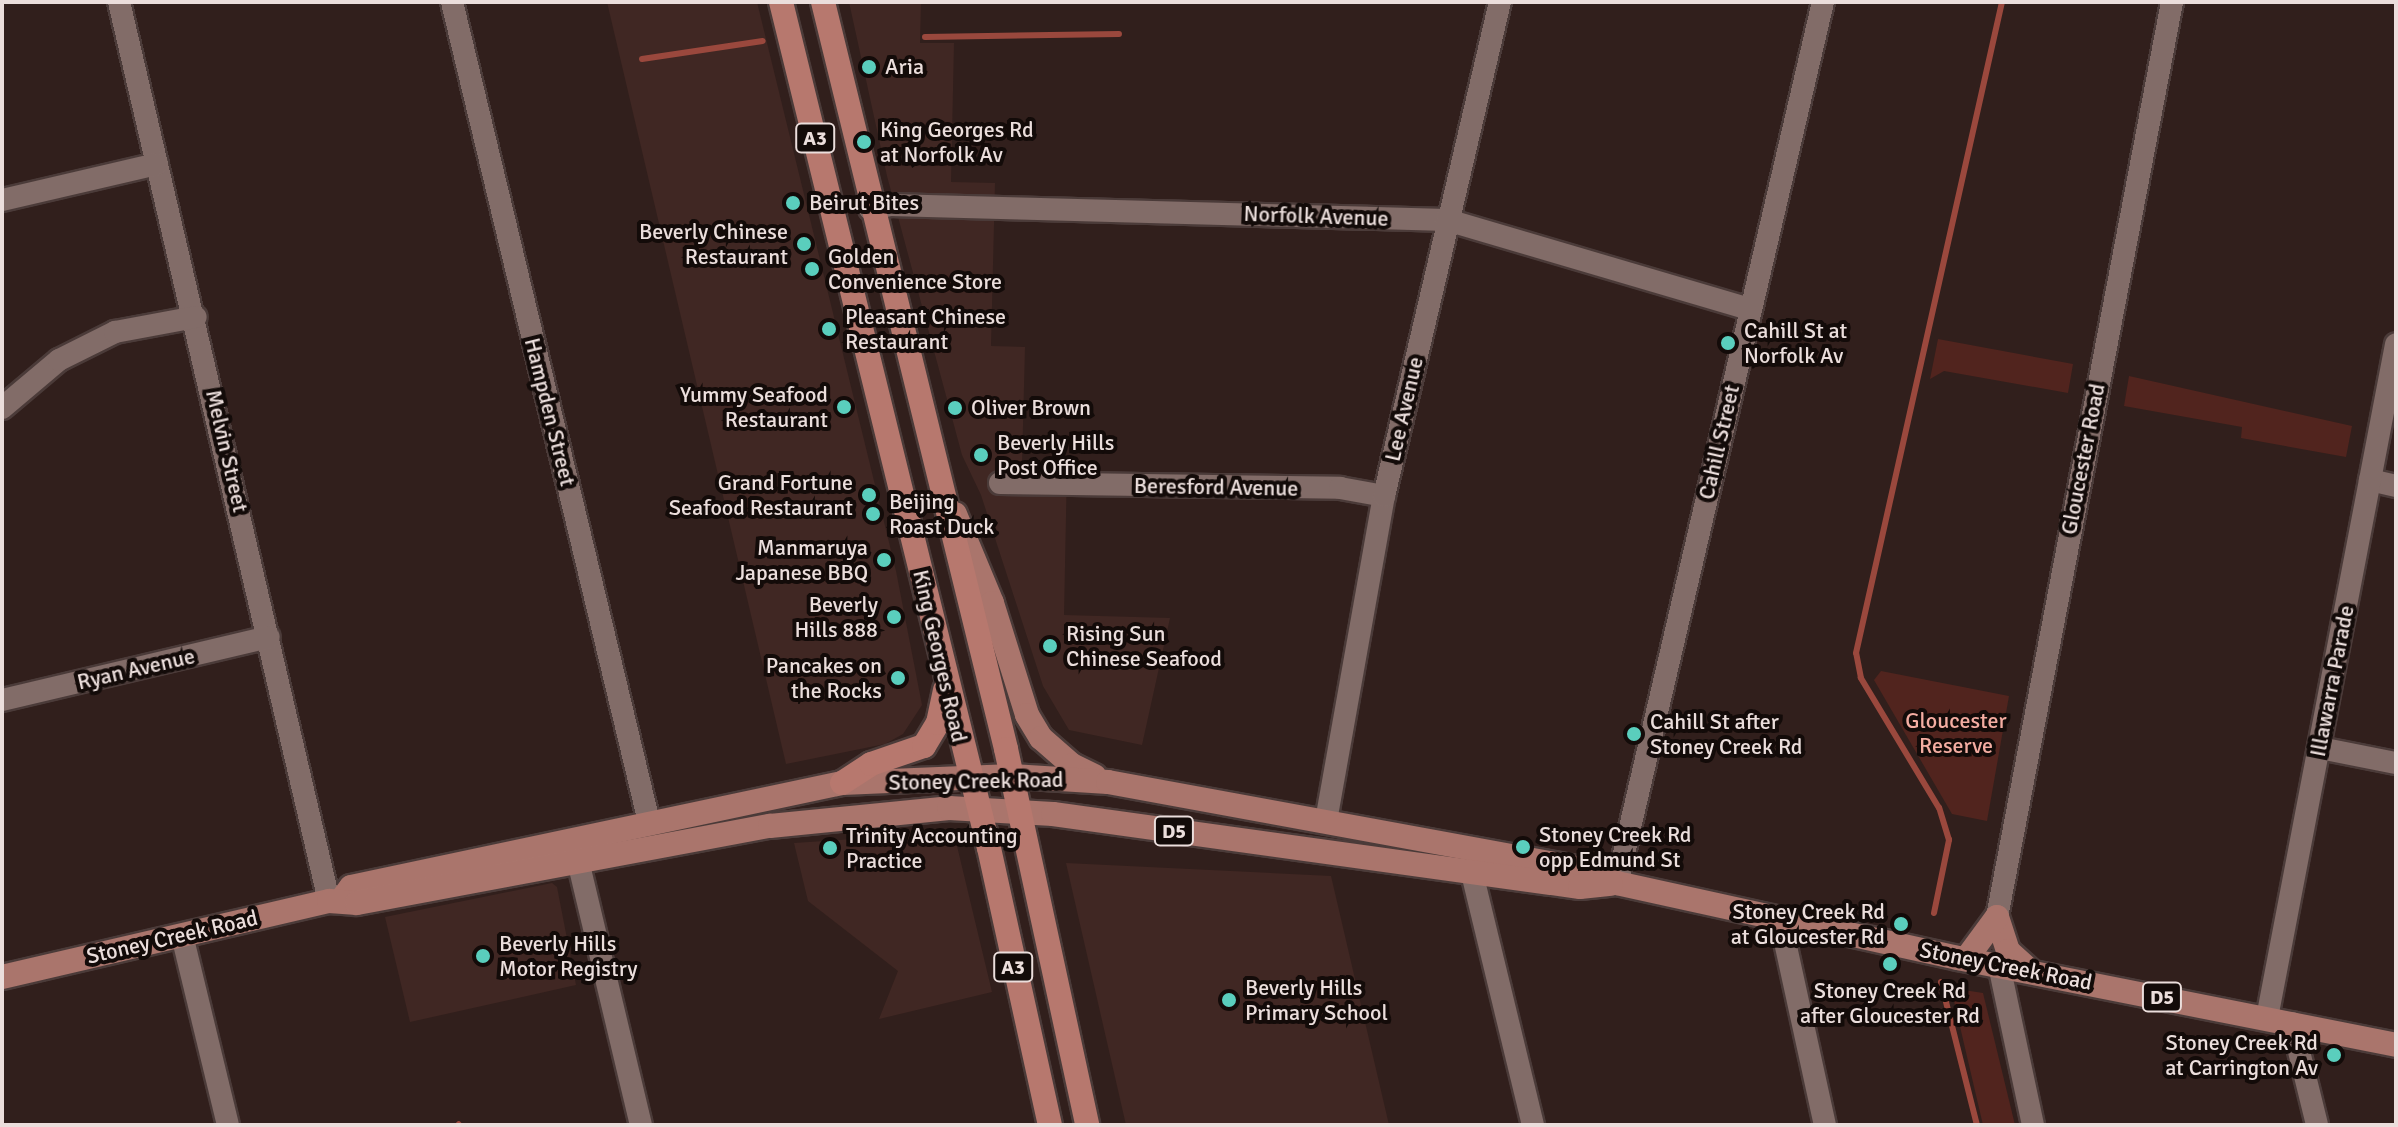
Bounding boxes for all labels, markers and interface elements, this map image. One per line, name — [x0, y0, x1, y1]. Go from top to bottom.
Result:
place label: Aria — [885, 54, 924, 80]
marker: Aria — [860, 58, 878, 76]
place label: King Georges Rd at Norfolk Av — [880, 116, 1034, 168]
road number: A3 — [795, 122, 835, 154]
marker: King Georges Rd at Norfolk Av — [855, 133, 873, 151]
place label: Beirut Bites — [809, 190, 919, 216]
marker: Beirut Bites — [784, 194, 802, 212]
street label: Norfolk Avenue — [1243, 200, 1389, 232]
place label: Beverly Chinese Restaurant — [639, 218, 788, 270]
marker: Beverly Chinese Restaurant — [795, 235, 813, 253]
place label: Golden Convenience Store — [828, 243, 1002, 294]
marker: Golden Convenience Store — [803, 260, 821, 278]
place label: Pleasant Chinese Restaurant — [845, 303, 1006, 354]
place label: Cahill St at Norfolk Av — [1744, 317, 1847, 368]
marker: Pleasant Chinese Restaurant — [820, 320, 838, 338]
marker: Cahill St at Norfolk Av — [1719, 334, 1737, 352]
street label: Hampden Street — [519, 335, 581, 489]
street label: Lee Avenue — [1379, 354, 1429, 464]
place label: Yummy Seafood Restaurant — [680, 381, 828, 432]
street label: Gloucester Road — [2055, 381, 2111, 537]
street label: Cahill Street — [1693, 382, 1745, 502]
street label: Melvin Street — [200, 387, 254, 515]
place label: Oliver Brown — [971, 395, 1091, 421]
marker: Yummy Seafood Restaurant — [835, 398, 853, 416]
marker: Oliver Brown — [946, 399, 964, 417]
place label: Beverly Hills Post Office — [997, 429, 1114, 480]
marker: Beverly Hills Post Office — [972, 446, 990, 464]
place label: Grand Fortune Seafood Restaurant — [669, 469, 853, 520]
street label: Beresford Avenue — [1134, 472, 1298, 502]
marker: Grand Fortune Seafood Restaurant — [860, 486, 878, 504]
place label: Beijing Roast Duck — [889, 488, 994, 540]
marker: Beijing Roast Duck — [864, 505, 882, 523]
place label: Manmaruya Japanese BBQ — [735, 534, 868, 586]
marker: Manmaruya Japanese BBQ — [875, 551, 893, 569]
street label: King Georges Road — [907, 567, 973, 745]
place label: Beverly Hills 888 — [794, 591, 878, 642]
street label: Illawarra Parade — [2304, 603, 2360, 759]
marker: Beverly Hills 888 — [885, 608, 903, 626]
place label: Rising Sun Chinese Seafood — [1066, 620, 1222, 672]
marker: Rising Sun Chinese Seafood — [1041, 637, 1059, 655]
street label: Ryan Avenue — [75, 643, 197, 695]
place label: Pancakes on the Rocks — [766, 652, 882, 704]
marker: Pancakes on the Rocks — [889, 669, 907, 687]
park label: Gloucester Reserve — [1905, 707, 2007, 758]
place label: Cahill St after Stoney Creek Rd — [1650, 708, 1802, 760]
marker: Cahill St after Stoney Creek Rd — [1625, 725, 1643, 743]
street label: Stoney Creek Road — [888, 766, 1064, 796]
road number: D5 — [1152, 815, 1196, 847]
place label: Stoney Creek Rd opp Edmund St — [1539, 821, 1691, 872]
place label: Trinity Accounting Practice — [846, 822, 1018, 874]
marker: Stoney Creek Rd opp Edmund St — [1514, 838, 1532, 856]
marker: Trinity Accounting Practice — [821, 839, 839, 857]
place label: Stoney Creek Rd at Gloucester Rd — [1731, 898, 1885, 950]
street label: Stoney Creek Road — [84, 904, 260, 970]
marker: Stoney Creek Rd at Gloucester Rd — [1892, 915, 1910, 933]
place label: Beverly Hills Motor Registry — [499, 930, 638, 982]
street label: Stoney Creek Road — [1918, 936, 2094, 996]
marker: Beverly Hills Motor Registry — [474, 947, 492, 965]
road number: A3 — [993, 951, 1033, 983]
marker: Stoney Creek Rd after Gloucester Rd — [1881, 955, 1899, 973]
place label: Beverly Hills Primary School — [1245, 974, 1388, 1026]
place label: Stoney Creek Rd after Gloucester Rd — [1800, 977, 1980, 1028]
road number: D5 — [2140, 981, 2184, 1013]
marker: Beverly Hills Primary School — [1220, 991, 1238, 1009]
place label: Stoney Creek Rd at Carrington Av — [2165, 1029, 2318, 1080]
marker: Stoney Creek Rd at Carrington Av — [2325, 1046, 2343, 1064]

